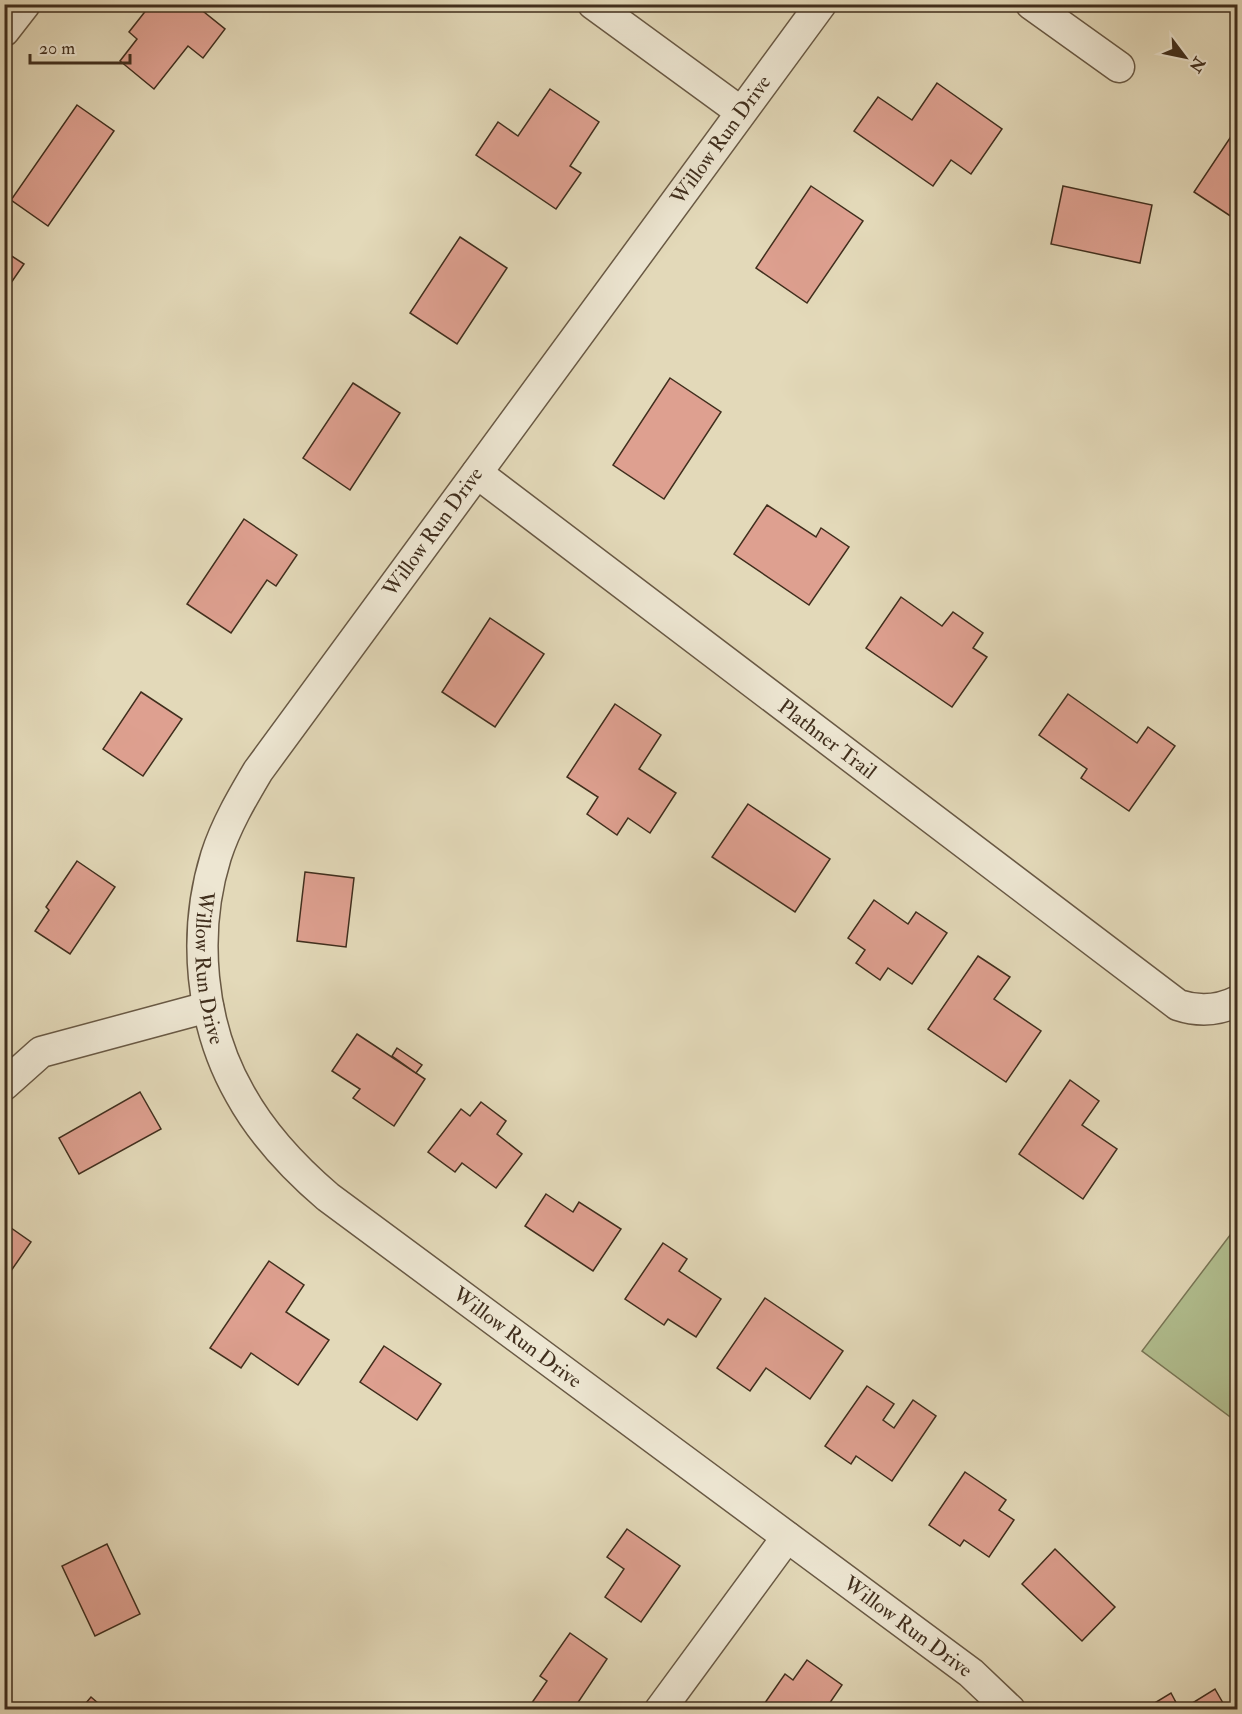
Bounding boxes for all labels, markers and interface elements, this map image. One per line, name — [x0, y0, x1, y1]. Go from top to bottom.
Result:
scale bar — [30, 27, 130, 65]
north arrow — [1155, 27, 1215, 87]
text: 20 m — [39, 37, 75, 60]
text: N — [1184, 52, 1210, 76]
street label: Willow Run Drive — [664, 70, 777, 211]
street label: Willow Run Drive — [376, 462, 489, 603]
street label: Plathner Trail — [773, 693, 883, 785]
street label: Willow Run Drive — [189, 888, 231, 1048]
street label: Willow Run Drive — [447, 1280, 588, 1394]
street label: Willow Run Drive — [837, 1569, 978, 1683]

